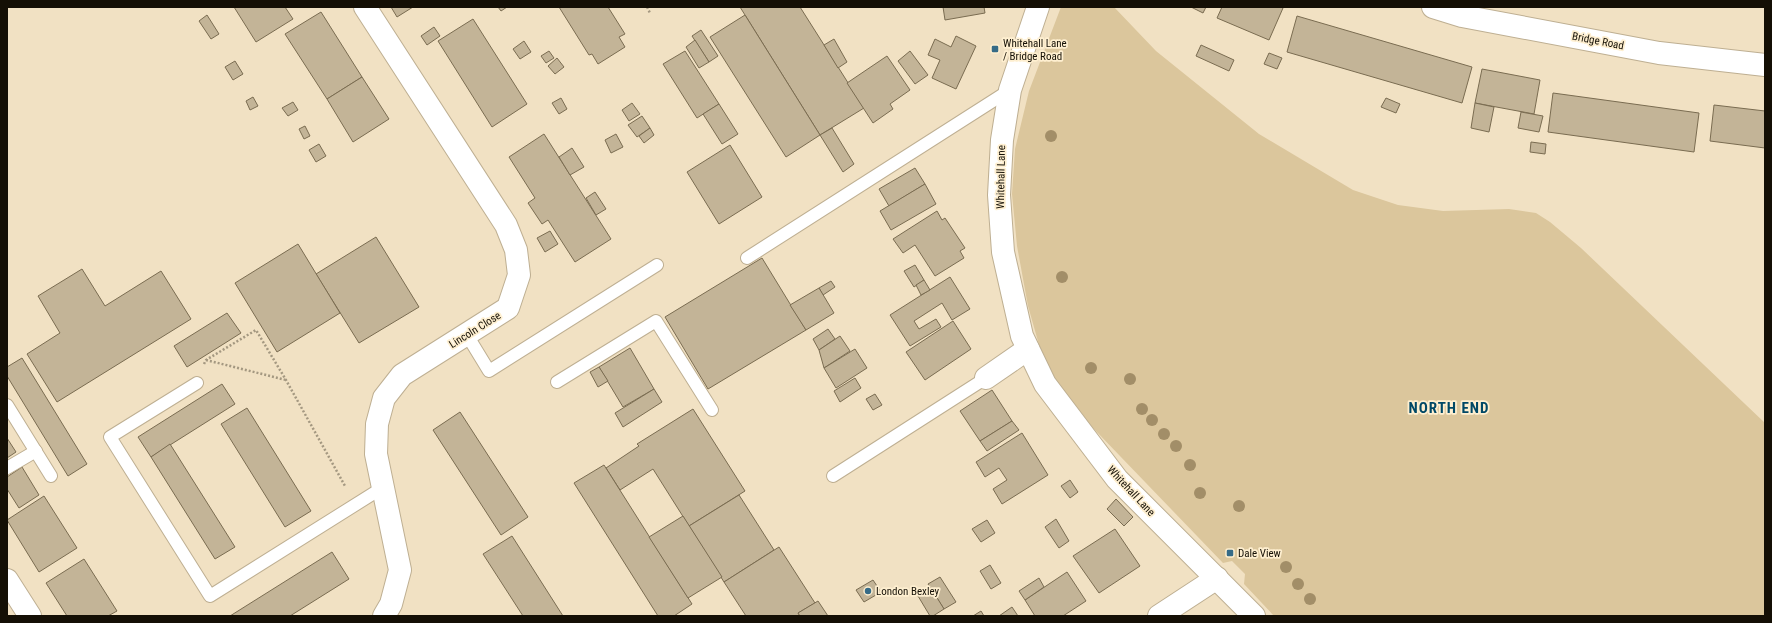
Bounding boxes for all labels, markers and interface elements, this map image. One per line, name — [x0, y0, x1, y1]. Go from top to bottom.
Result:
street label: Bridge Road — [1571, 30, 1625, 52]
place label: Whitehall Lane / Bridge Road — [1003, 37, 1067, 63]
marker: Whitehall Lane / Bridge Road — [990, 44, 1000, 54]
street label: Whitehall Lane — [994, 145, 1008, 209]
street label: Lincoln Close — [447, 309, 503, 351]
district label: NORTH END — [1409, 399, 1489, 417]
street label: Whitehall Lane — [1105, 463, 1157, 519]
place label: Dale View — [1238, 547, 1281, 560]
marker: Dale View — [1225, 548, 1235, 558]
place label: London Bexley — [876, 585, 940, 598]
marker: London Bexley — [863, 586, 873, 596]

